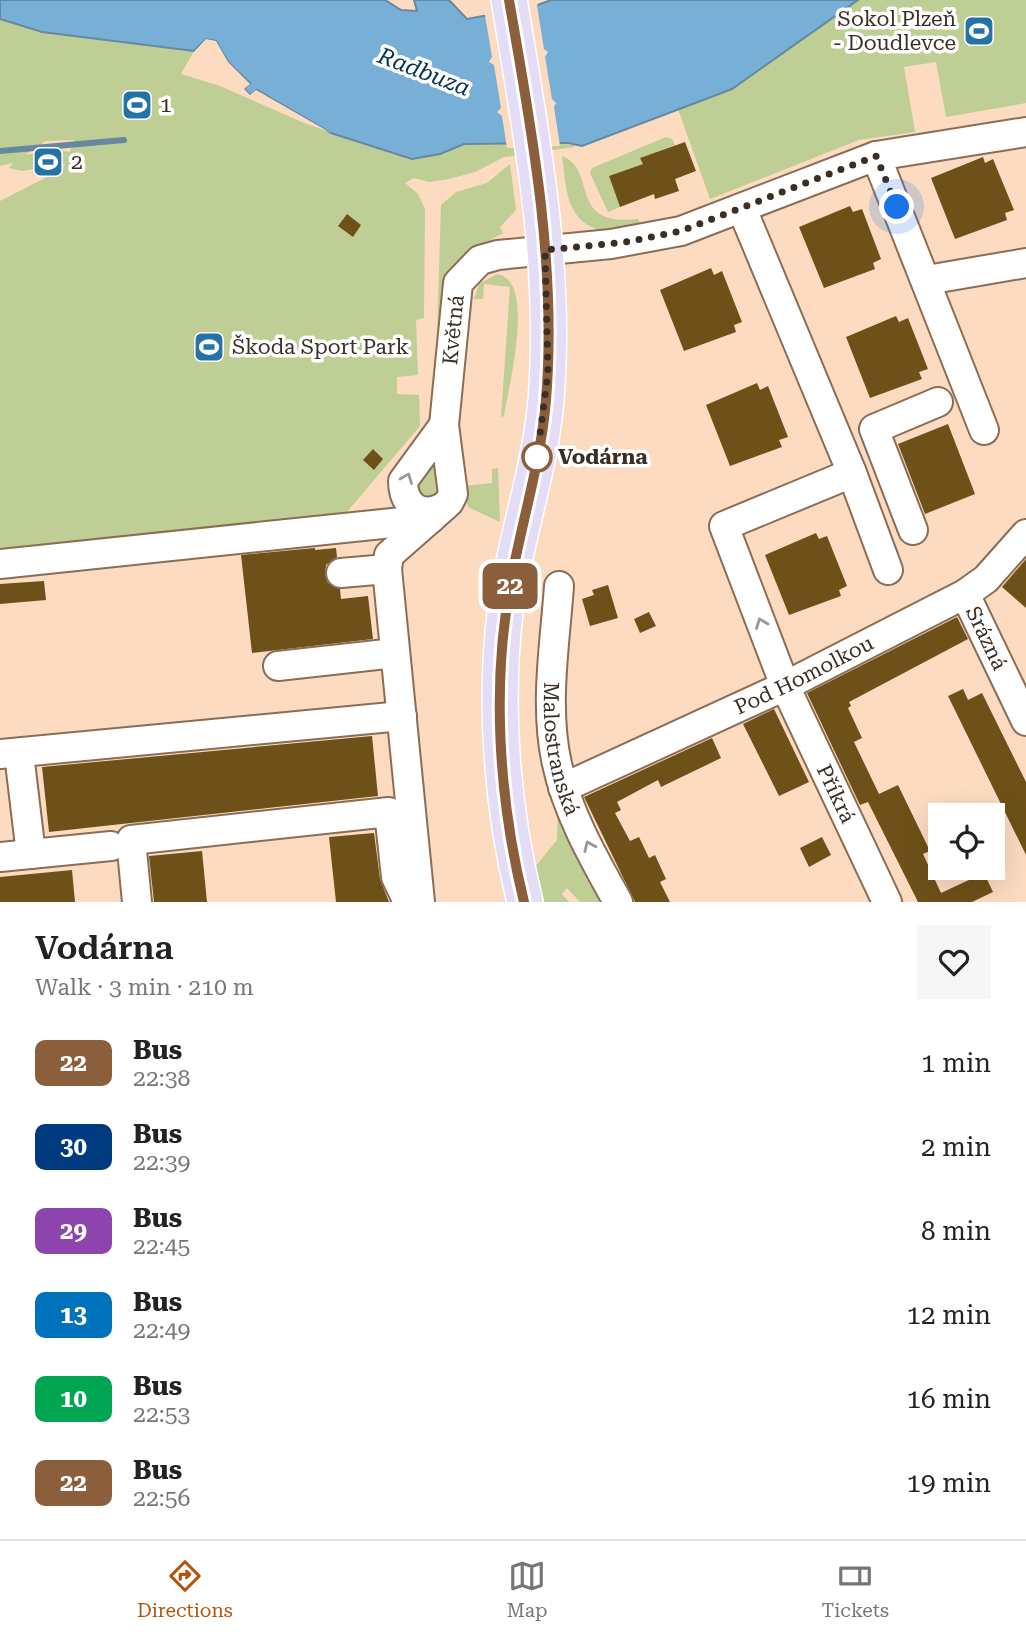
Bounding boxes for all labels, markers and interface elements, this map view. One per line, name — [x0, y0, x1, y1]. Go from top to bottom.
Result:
place label: Sokol Plzeň - Doudlevce — [833, 7, 956, 55]
sports icon: Sokol Plzeň - Doudlevce — [962, 14, 996, 48]
water label: Radbuza — [373, 42, 474, 102]
sports icon: 1 — [120, 88, 154, 122]
place label: 1 — [160, 93, 172, 117]
sports icon: 2 — [31, 145, 65, 179]
place label: 2 — [71, 150, 83, 174]
your location — [879, 189, 914, 224]
street label: Květná — [438, 293, 469, 366]
sports icon: Škoda Sport Park — [192, 330, 226, 364]
place label: Škoda Sport Park — [232, 334, 409, 359]
marker: Vodárna — [522, 442, 552, 472]
place label: Vodárna — [558, 445, 648, 469]
one-way arrow — [399, 472, 413, 484]
line badge: 22 — [478, 563, 542, 609]
text: 22 — [497, 572, 523, 600]
street label: Srázná — [961, 602, 1012, 674]
one-way arrow — [755, 617, 769, 629]
street label: Pod Homolkou — [731, 631, 878, 720]
street label: Malostranská — [539, 682, 584, 820]
street label: Příkrá — [812, 761, 860, 828]
map controls — [928, 803, 1005, 880]
button: locate — [928, 803, 1005, 880]
one-way arrow — [583, 841, 597, 853]
button: heart — [917, 925, 991, 999]
text: Vodárna — [35, 928, 173, 967]
text: Walk · 3 min · 210 m — [35, 974, 254, 1001]
text: Bus — [133, 1035, 182, 1065]
text: 1 min — [921, 1048, 991, 1078]
text: 22 — [60, 1049, 87, 1077]
text: 22:38 — [133, 1065, 190, 1092]
text: Bus — [133, 1119, 182, 1149]
text: 2 min — [921, 1132, 991, 1162]
text: 30 — [60, 1133, 87, 1161]
text: 22:39 — [133, 1149, 190, 1176]
text: Bus — [133, 1203, 182, 1233]
text: 8 min — [921, 1216, 991, 1246]
text: 29 — [60, 1217, 87, 1245]
text: 22:45 — [133, 1233, 190, 1260]
text: Bus — [133, 1287, 182, 1317]
text: 12 min — [907, 1300, 991, 1330]
text: 13 — [60, 1301, 87, 1329]
text: 22:49 — [133, 1317, 190, 1344]
text: Bus — [133, 1371, 182, 1401]
text: 16 min — [907, 1384, 991, 1414]
text: 10 — [60, 1385, 87, 1413]
text: 22:53 — [133, 1401, 190, 1428]
text: Bus — [133, 1455, 182, 1485]
text: 19 min — [907, 1468, 991, 1498]
text: 22 — [60, 1469, 87, 1497]
text: 22:56 — [133, 1485, 190, 1512]
tab: Directions — [137, 1557, 233, 1622]
tab: Map — [507, 1557, 547, 1622]
tab: Tickets — [822, 1557, 889, 1622]

